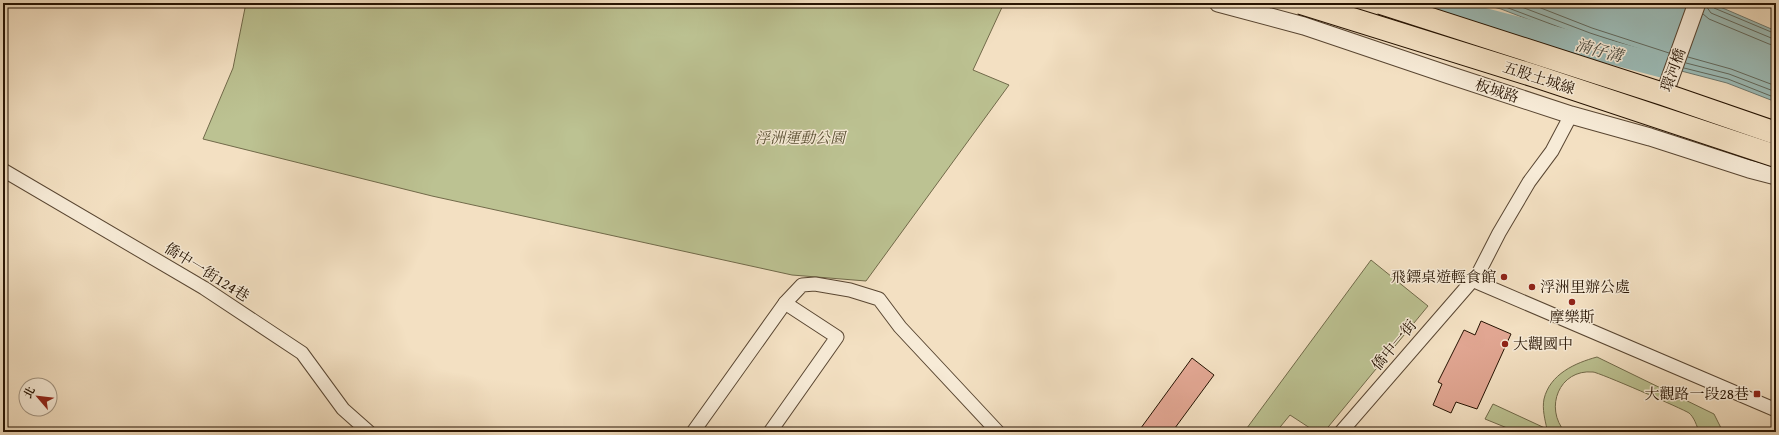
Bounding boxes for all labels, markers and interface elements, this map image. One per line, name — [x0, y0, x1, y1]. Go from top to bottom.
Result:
water label: 湳仔溝 — [1573, 32, 1628, 69]
street label: 環河橋 — [1655, 45, 1690, 95]
street label: 五股土城線 — [1500, 56, 1578, 99]
street label: 板城路 — [1473, 74, 1522, 107]
park label: 浮洲運動公園 — [755, 127, 847, 148]
street label: 僑中一街124巷 — [161, 237, 254, 306]
place label: 飛鏢桌遊輕食館 — [1391, 266, 1496, 287]
marker: 飛鏢桌遊輕食館 — [1499, 272, 1509, 282]
place label: 浮洲里辦公處 — [1540, 276, 1630, 297]
marker: 浮洲里辦公處 — [1527, 282, 1537, 292]
marker: 摩樂斯 — [1567, 297, 1577, 307]
place label: 摩樂斯 — [1549, 306, 1595, 327]
street label: 僑中一街 — [1366, 315, 1421, 374]
place label: 大觀國中 — [1513, 333, 1573, 354]
marker: 大觀國中 — [1500, 339, 1510, 349]
north arrow — [18, 377, 58, 417]
place label: 大觀路一段28巷 — [1645, 383, 1749, 404]
text: 北 — [20, 384, 39, 401]
marker: 大觀路一段28巷 — [1752, 389, 1762, 399]

